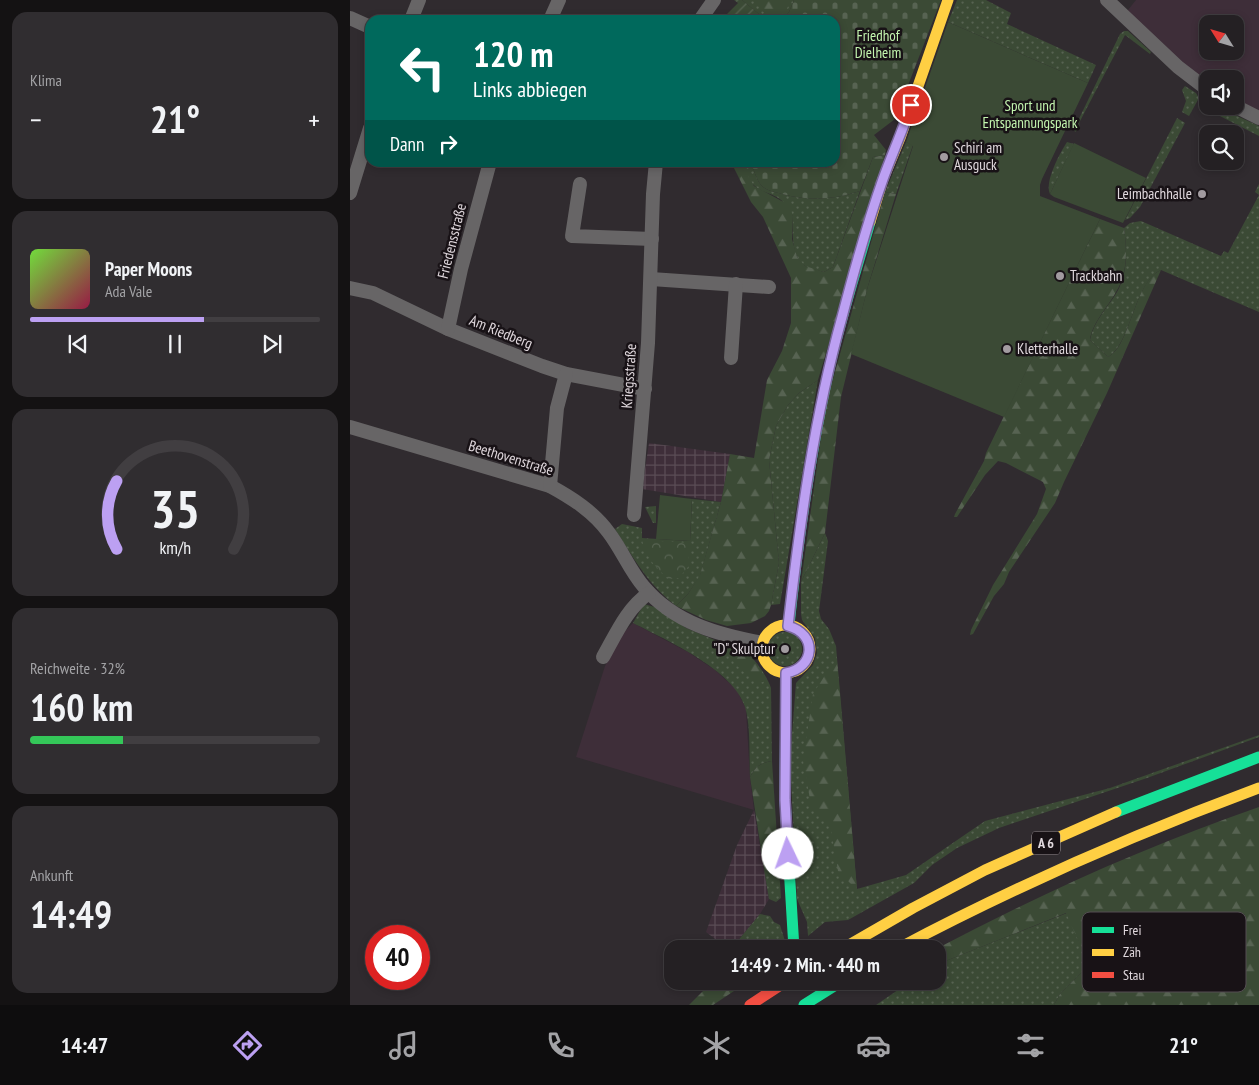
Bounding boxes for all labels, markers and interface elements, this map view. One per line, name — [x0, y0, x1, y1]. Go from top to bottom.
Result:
north arrow — [1199, 15, 1244, 60]
map controls — [1199, 15, 1244, 170]
park label: Friedhof Dielheim — [855, 26, 901, 62]
text: 120 m — [473, 31, 554, 77]
icon: left — [390, 35, 455, 100]
text: Klima — [30, 70, 62, 90]
button: sound — [1199, 70, 1244, 115]
text: Links abbiegen — [473, 75, 587, 103]
pin — [890, 84, 932, 126]
icon: arrive — [897, 91, 925, 119]
text: 21° — [150, 94, 200, 143]
park label: Sport und Entspannungspark — [982, 96, 1078, 132]
text: − — [30, 101, 42, 138]
text: + — [308, 101, 320, 138]
button: search — [1199, 125, 1244, 170]
icon: right — [434, 130, 462, 158]
text: Dann — [390, 132, 424, 156]
place label: Schiri am Ausguck — [954, 138, 1002, 174]
marker: Schiri am Ausguck — [938, 151, 950, 163]
place label: Leimbachhalle — [1117, 184, 1192, 203]
marker: Leimbachhalle — [1196, 188, 1208, 200]
street label: Friedensstraße — [433, 201, 470, 280]
text: Paper Moons — [105, 257, 192, 281]
place label: Trackbahn — [1070, 266, 1122, 285]
marker: Trackbahn — [1054, 270, 1066, 282]
text: Ada Vale — [105, 281, 152, 301]
street label: Am Riedberg — [467, 310, 536, 353]
icon: previous — [64, 330, 92, 358]
icon: pause — [161, 330, 189, 358]
icon: next — [258, 330, 286, 358]
place label: Kletterhalle — [1017, 339, 1078, 358]
street label: Kriegsstraße — [617, 343, 640, 409]
marker: Kletterhalle — [1001, 343, 1013, 355]
street label: Beethovenstraße — [466, 436, 556, 479]
text: 35 — [150, 475, 200, 542]
text: km/h — [159, 536, 191, 559]
place label: "D" Skulptur — [713, 639, 776, 658]
marker: "D" Skulptur — [779, 643, 791, 655]
text: Reichweite · 32% — [30, 658, 125, 678]
text: 160 km — [30, 682, 133, 731]
position arrow — [761, 827, 813, 879]
road number: A 6 — [1032, 831, 1060, 854]
text: Ankunft — [30, 865, 73, 885]
text: 14:49 — [30, 889, 112, 938]
legend — [1082, 912, 1246, 992]
text: Frei — [1123, 921, 1141, 939]
speed limit sign: 40 — [365, 925, 430, 990]
text: Zäh — [1123, 943, 1141, 961]
text: 14:49 · 2 Min. · 440 m — [730, 953, 880, 977]
text: Stau — [1123, 966, 1145, 984]
icon: directions — [230, 1028, 265, 1063]
icon: music — [386, 1028, 421, 1063]
icon: phone — [543, 1028, 578, 1063]
icon: climate — [699, 1028, 734, 1063]
icon: car — [856, 1028, 891, 1063]
icon: filters — [1013, 1028, 1048, 1063]
text: 14:47 — [61, 1031, 108, 1059]
text: 21° — [1169, 1031, 1198, 1059]

